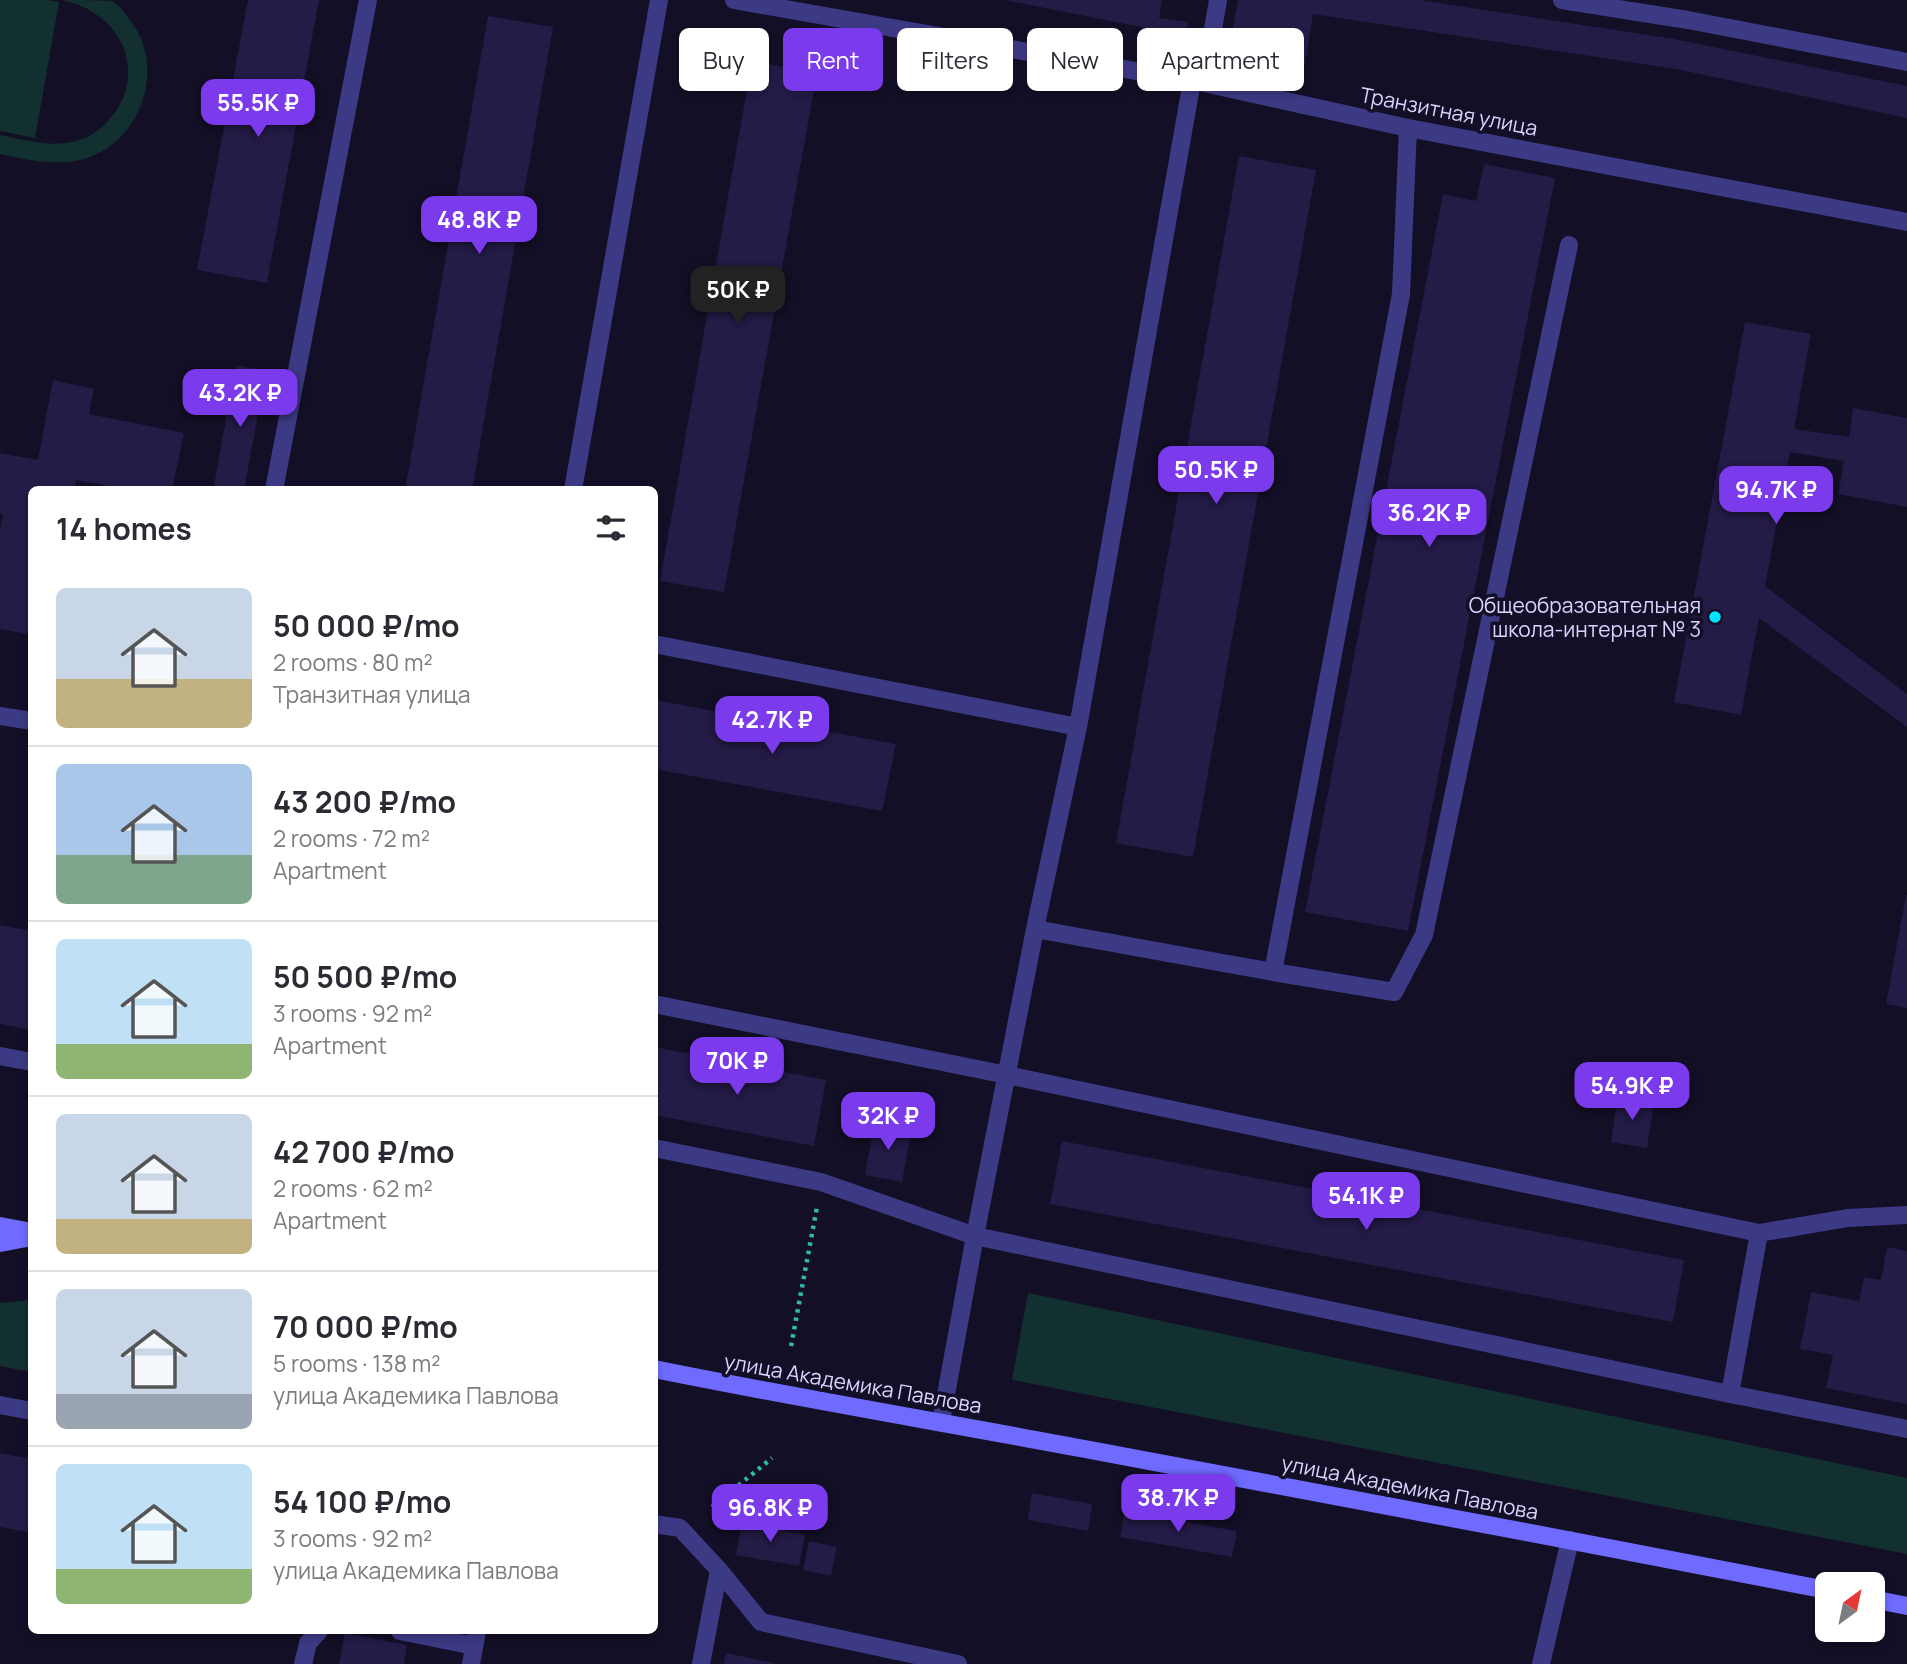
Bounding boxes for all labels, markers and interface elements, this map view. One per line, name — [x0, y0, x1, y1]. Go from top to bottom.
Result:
chip: Buy — [679, 28, 769, 91]
chip: Rent — [783, 28, 883, 91]
chip: Filters — [897, 28, 1013, 91]
chip: New — [1027, 28, 1123, 91]
chip: Apartment — [1137, 28, 1304, 91]
pin: 55.5K ₽ — [193, 80, 323, 139]
street label: Транзитная улица — [1358, 80, 1540, 142]
text: 55.5K ₽ — [217, 86, 299, 118]
pin: 48.8K ₽ — [414, 196, 544, 256]
text: 48.8K ₽ — [437, 203, 521, 235]
pin: 50K ₽ — [689, 266, 787, 326]
text: 50K ₽ — [706, 273, 770, 305]
pin: 43.2K ₽ — [175, 370, 305, 429]
text: 43.2K ₽ — [199, 376, 281, 408]
pin: 50.5K ₽ — [1151, 447, 1281, 506]
text: 50.5K ₽ — [1174, 453, 1258, 485]
pin: 94.7K ₽ — [1711, 466, 1841, 526]
text: 94.7K ₽ — [1735, 473, 1817, 505]
pin: 36.2K ₽ — [1364, 490, 1494, 549]
text: 36.2K ₽ — [1387, 496, 1471, 528]
text: 14 homes — [56, 508, 192, 549]
icon: filters — [592, 509, 630, 547]
place label: Общеобразовательная школа-интернат № 3 — [1469, 591, 1701, 643]
text: 50 000 ₽/mo — [273, 605, 459, 646]
marker: Общеобразовательная школа-интернат № 3 — [1707, 609, 1723, 625]
icon: home — [112, 616, 196, 700]
text: 2 rooms · 80 m² — [273, 646, 433, 678]
text: Транзитная улица — [273, 678, 471, 710]
pin: 42.7K ₽ — [707, 696, 837, 756]
text: 42.7K ₽ — [731, 703, 813, 735]
text: 43 200 ₽/mo — [273, 781, 456, 822]
icon: home — [112, 792, 196, 876]
text: 2 rooms · 72 m² — [273, 822, 430, 854]
text: Apartment — [273, 854, 387, 886]
text: 50 500 ₽/mo — [273, 956, 457, 997]
icon: home — [112, 967, 196, 1051]
text: 3 rooms · 92 m² — [273, 997, 432, 1029]
text: Apartment — [273, 1029, 387, 1061]
pin: 70K ₽ — [688, 1038, 786, 1097]
text: 70K ₽ — [706, 1044, 768, 1076]
pin: 54.9K ₽ — [1567, 1062, 1697, 1122]
text: 54.9K ₽ — [1590, 1069, 1674, 1101]
pin: 32K ₽ — [839, 1092, 937, 1152]
text: 32K ₽ — [857, 1099, 919, 1131]
text: 42 700 ₽/mo — [273, 1131, 455, 1172]
icon: home — [112, 1142, 196, 1226]
text: 2 rooms · 62 m² — [273, 1172, 433, 1204]
pin: 54.1K ₽ — [1301, 1172, 1431, 1232]
text: 54.1K ₽ — [1328, 1179, 1404, 1211]
text: Apartment — [273, 1204, 387, 1236]
text: 70 000 ₽/mo — [273, 1306, 458, 1347]
icon: home — [112, 1317, 196, 1401]
text: 5 rooms · 138 m² — [273, 1347, 440, 1379]
street label: улица Академика Павлова — [722, 1347, 984, 1419]
text: улица Академика Павлова — [273, 1379, 559, 1411]
street label: улица Академика Павлова — [1279, 1448, 1541, 1526]
pin: 38.7K ₽ — [1113, 1474, 1243, 1534]
text: 54 100 ₽/mo — [273, 1481, 451, 1522]
text: 38.7K ₽ — [1137, 1481, 1219, 1513]
pin: 96.8K ₽ — [705, 1484, 835, 1544]
text: 96.8K ₽ — [728, 1491, 812, 1523]
icon: home — [112, 1492, 196, 1576]
text: 3 rooms · 92 m² — [273, 1522, 432, 1554]
text: улица Академика Павлова — [273, 1554, 559, 1586]
north arrow — [1815, 1572, 1885, 1642]
map controls — [1815, 1572, 1885, 1642]

